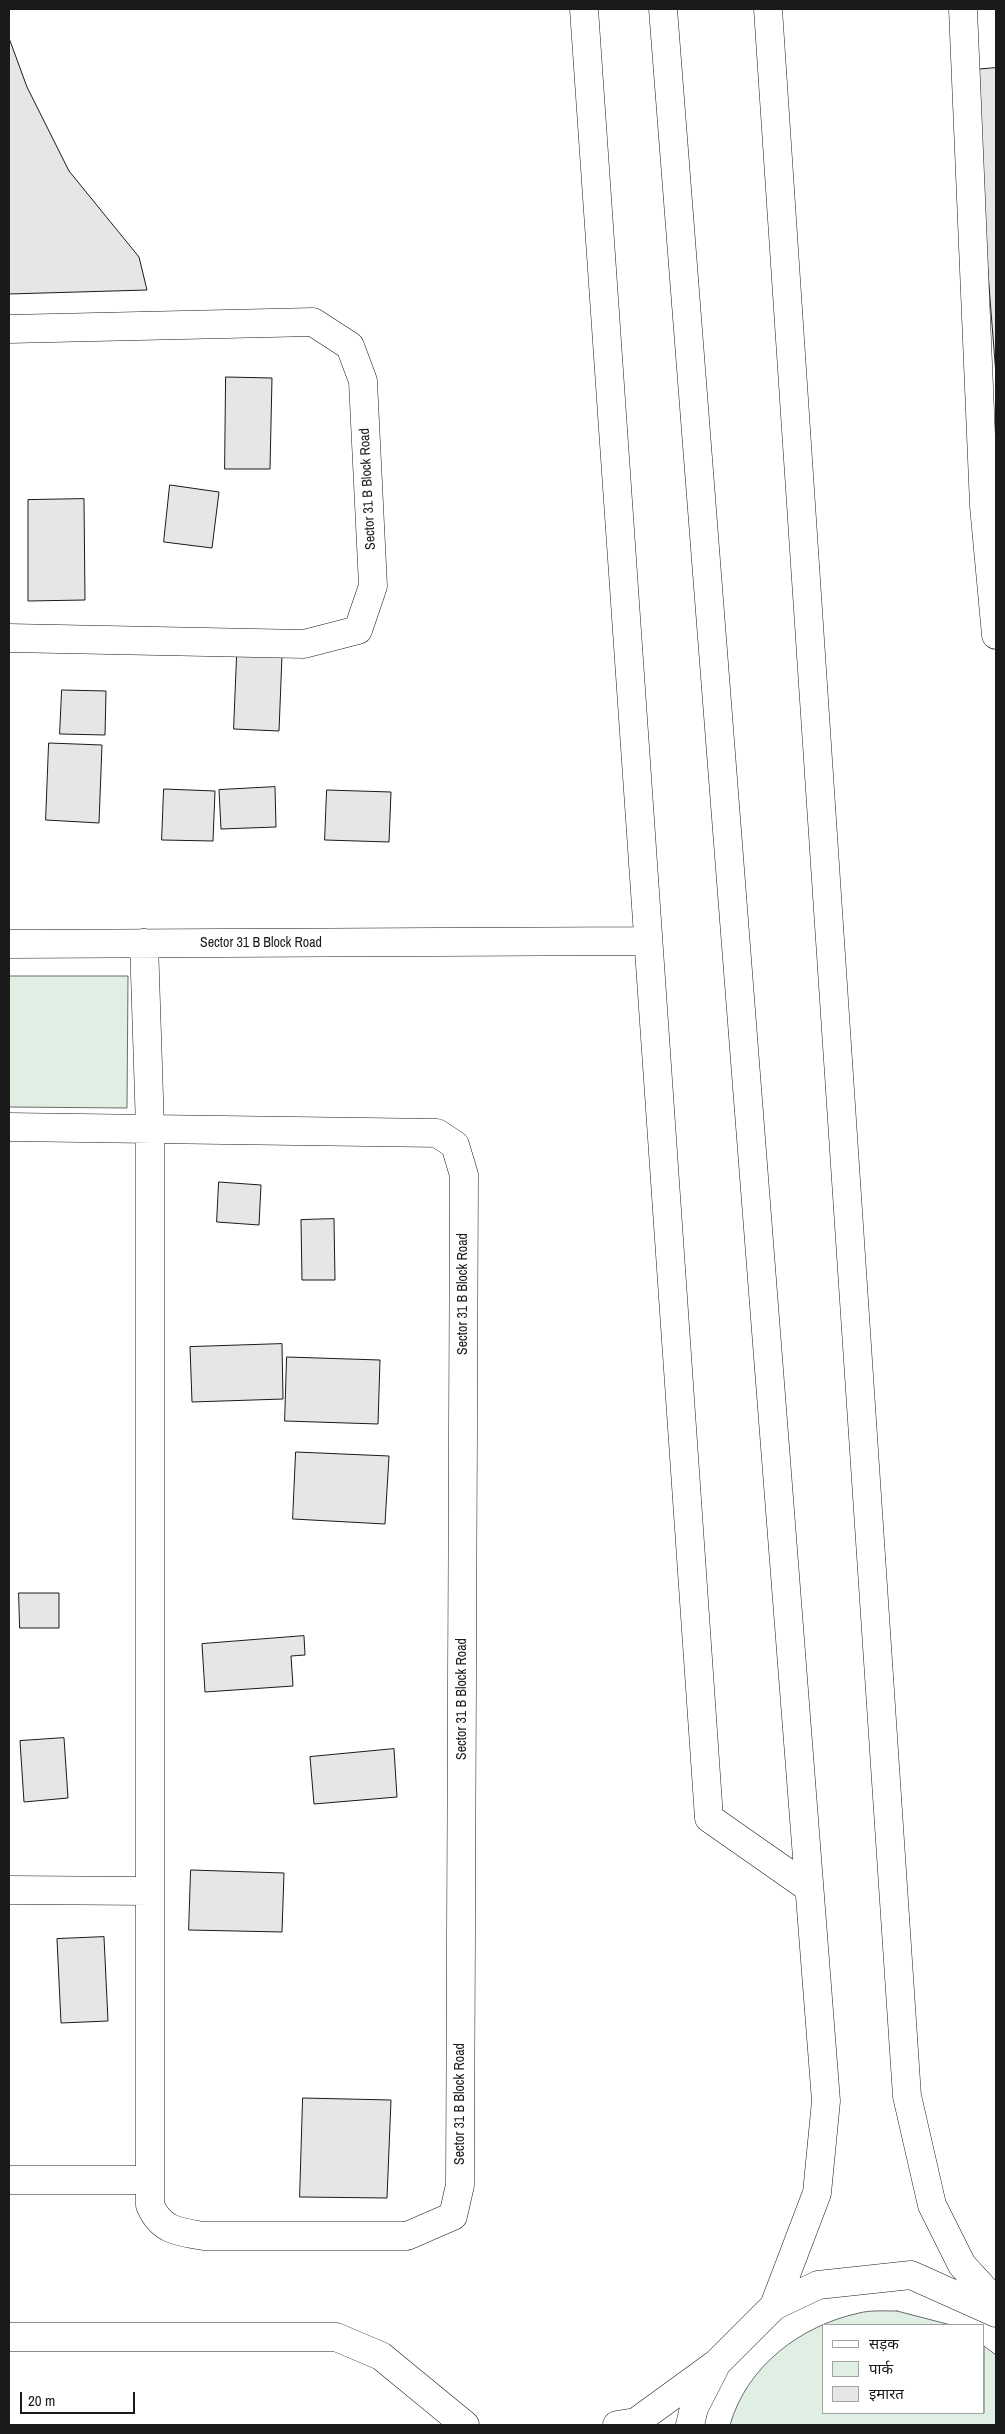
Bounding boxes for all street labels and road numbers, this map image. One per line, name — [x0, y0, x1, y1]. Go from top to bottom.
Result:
street label: Sector 31 B Block Road — [356, 428, 380, 550]
street label: Sector 31 B Block Road — [200, 935, 322, 951]
street label: Sector 31 B Block Road — [455, 1233, 471, 1355]
street label: Sector 31 B Block Road — [454, 1638, 470, 1760]
street label: Sector 31 B Block Road — [452, 2043, 468, 2165]

